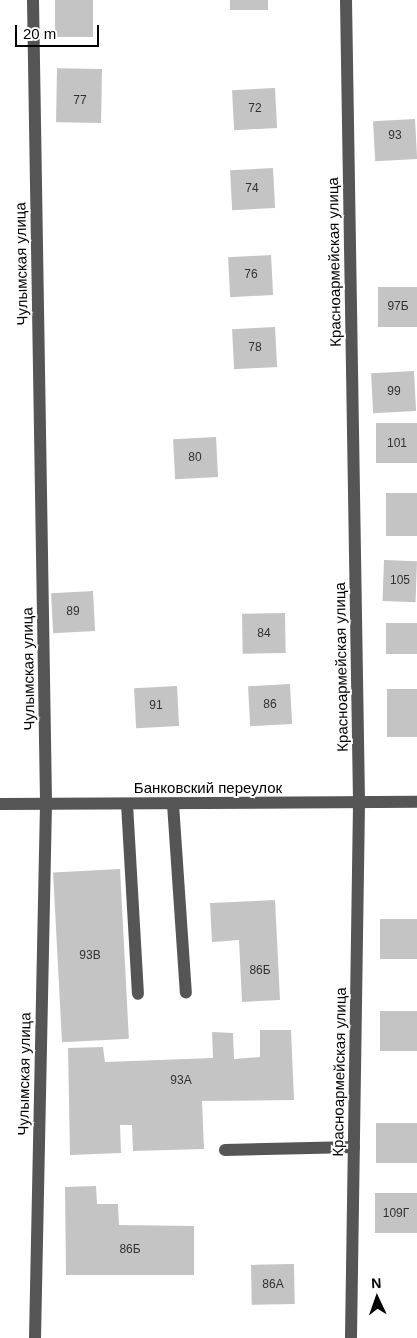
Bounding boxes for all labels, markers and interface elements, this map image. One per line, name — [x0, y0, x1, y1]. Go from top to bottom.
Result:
scale bar — [18, 15, 101, 47]
text: 20 m — [23, 25, 56, 42]
house number: 77 — [73, 94, 87, 108]
house number: 72 — [248, 102, 262, 116]
house number: 93 — [388, 129, 402, 143]
street label: Красноармейская улица — [324, 177, 344, 347]
house number: 74 — [245, 182, 259, 196]
street label: Чулымская улица — [11, 202, 31, 326]
house number: 76 — [244, 268, 258, 282]
house number: 97Б — [387, 300, 409, 314]
house number: 78 — [248, 341, 262, 355]
house number: 99 — [387, 385, 401, 399]
house number: 101 — [387, 437, 407, 451]
house number: 80 — [188, 451, 202, 465]
house number: 105 — [390, 574, 410, 588]
street label: Красноармейская улица — [331, 582, 351, 752]
house number: 89 — [66, 605, 80, 619]
street label: Чулымская улица — [18, 607, 38, 731]
house number: 84 — [257, 627, 271, 641]
house number: 86 — [263, 698, 277, 712]
house number: 91 — [149, 699, 163, 713]
street label: Банковский переулок — [134, 779, 282, 797]
house number: 93В — [79, 949, 101, 963]
house number: 86Б — [249, 964, 271, 978]
street label: Красноармейская улица — [329, 987, 349, 1157]
street label: Чулымская улица — [14, 1012, 34, 1136]
house number: 93А — [170, 1074, 192, 1088]
house number: 109Г — [383, 1207, 409, 1221]
house number: 86Б — [119, 1243, 141, 1257]
north arrow — [352, 1273, 402, 1323]
text: N — [371, 1275, 382, 1291]
house number: 86А — [262, 1278, 284, 1292]

